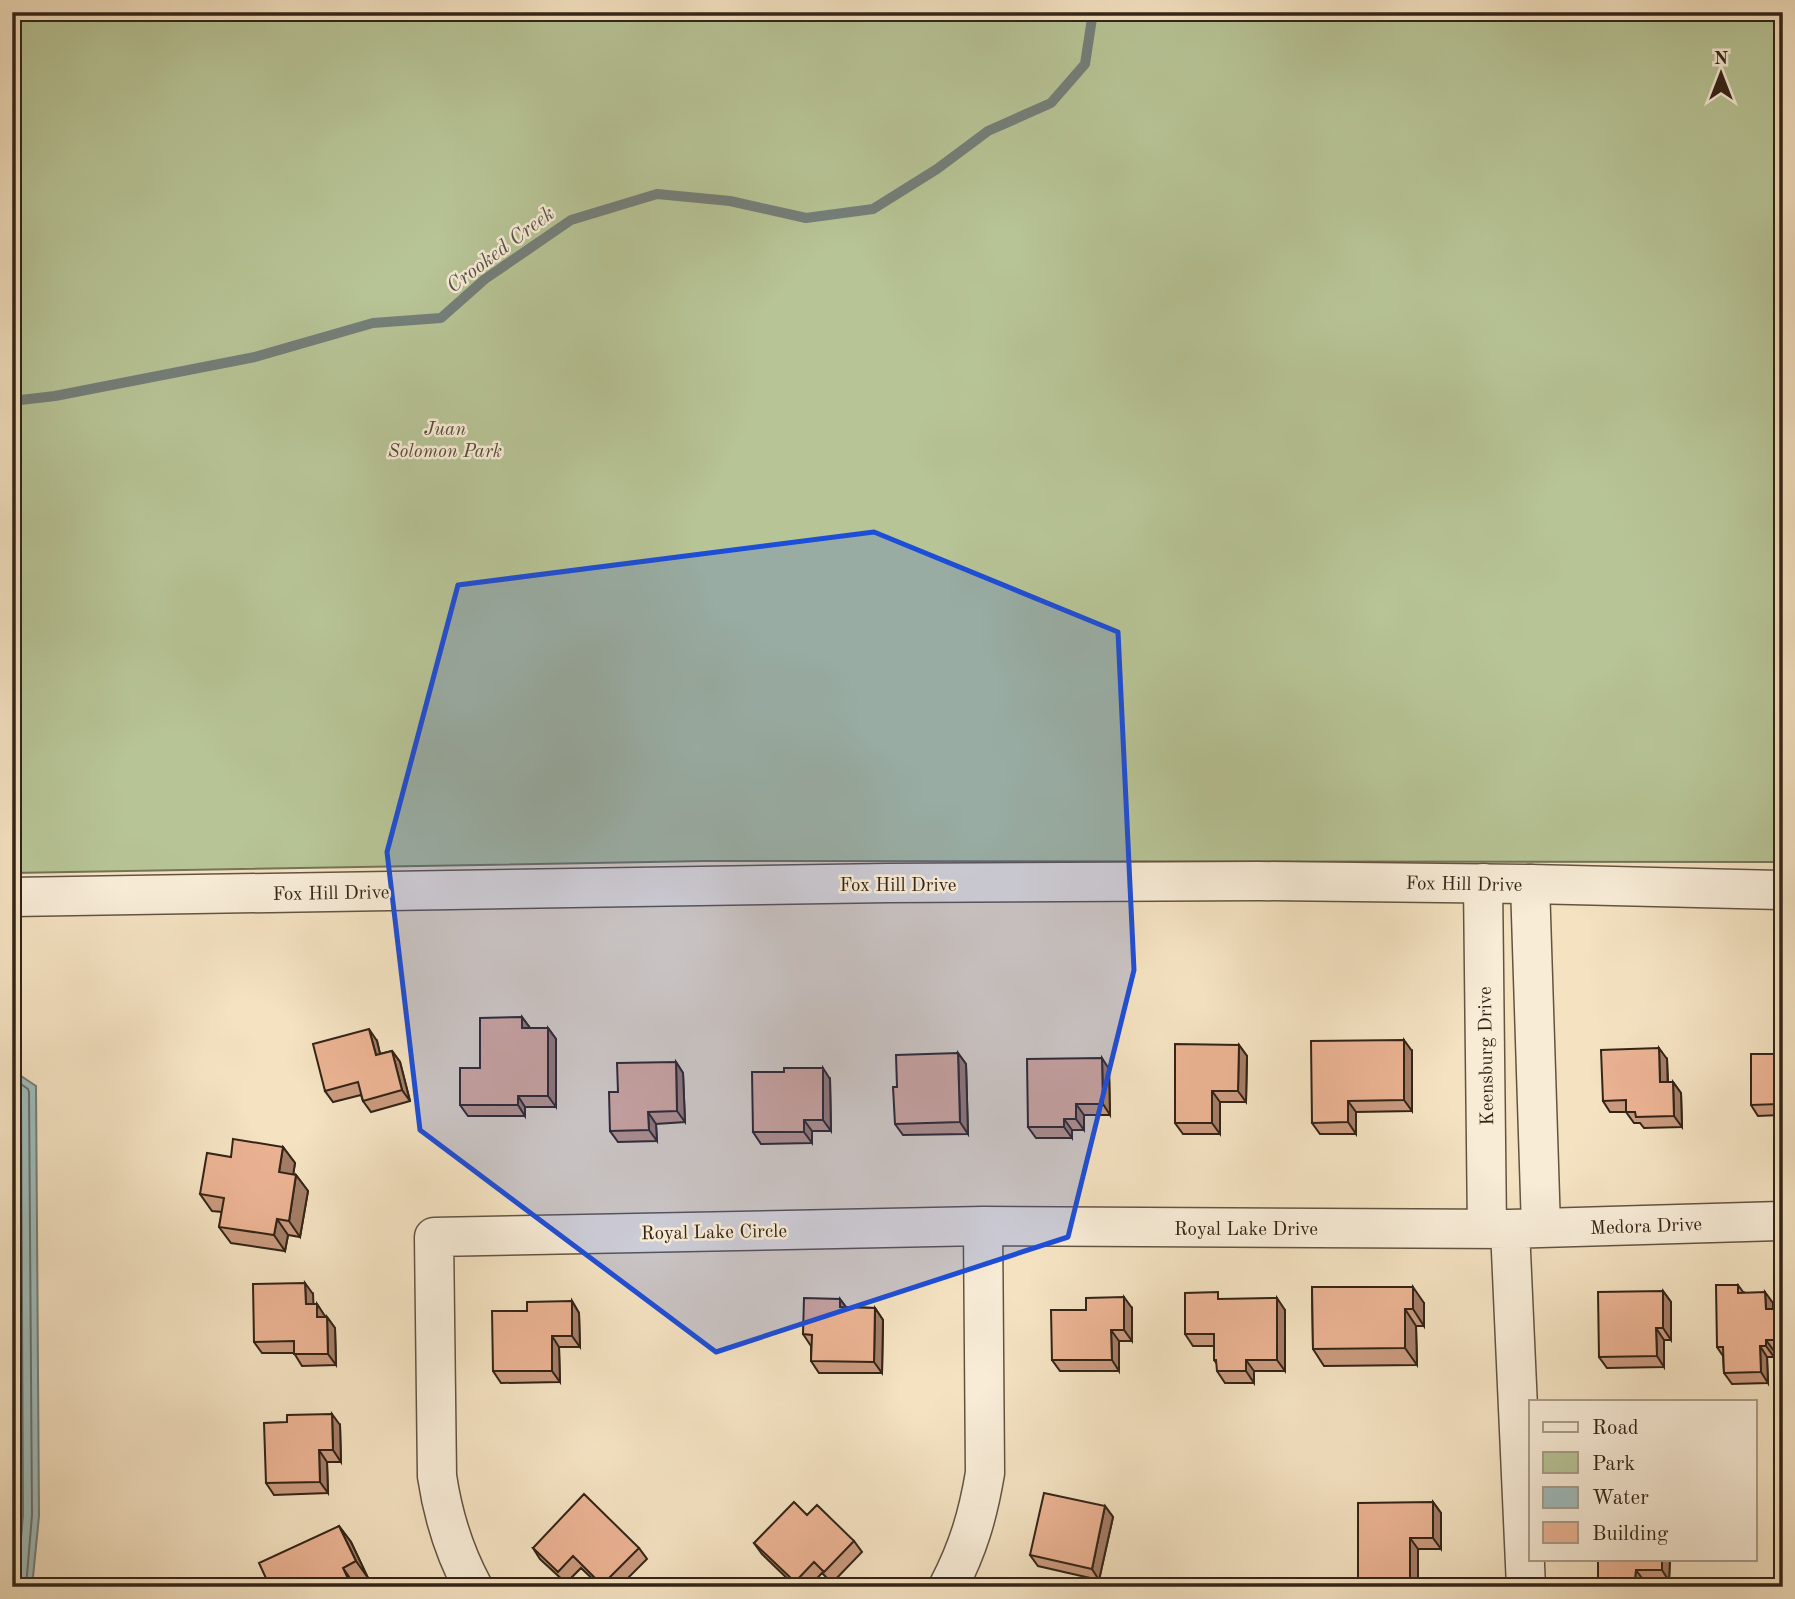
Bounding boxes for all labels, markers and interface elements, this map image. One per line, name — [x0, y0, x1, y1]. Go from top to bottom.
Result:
north arrow — [1686, 38, 1756, 108]
text: N — [1714, 50, 1729, 69]
water label: Crooked Creek — [443, 203, 559, 297]
park label: Juan Solomon Park — [388, 421, 502, 462]
street label: Fox Hill Drive — [1405, 875, 1523, 896]
street label: Fox Hill Drive — [840, 877, 956, 896]
street label: Fox Hill Drive — [272, 884, 390, 905]
street label: Keensburg Drive — [1477, 986, 1498, 1126]
street label: Medora Drive — [1590, 1216, 1702, 1239]
street label: Royal Lake Drive — [1174, 1221, 1318, 1240]
street label: Royal Lake Circle — [641, 1223, 787, 1244]
legend — [1529, 1400, 1756, 1560]
text: Road — [1592, 1418, 1639, 1439]
text: Park — [1592, 1454, 1635, 1475]
text: Water — [1592, 1488, 1649, 1509]
text: Building — [1592, 1524, 1669, 1545]

